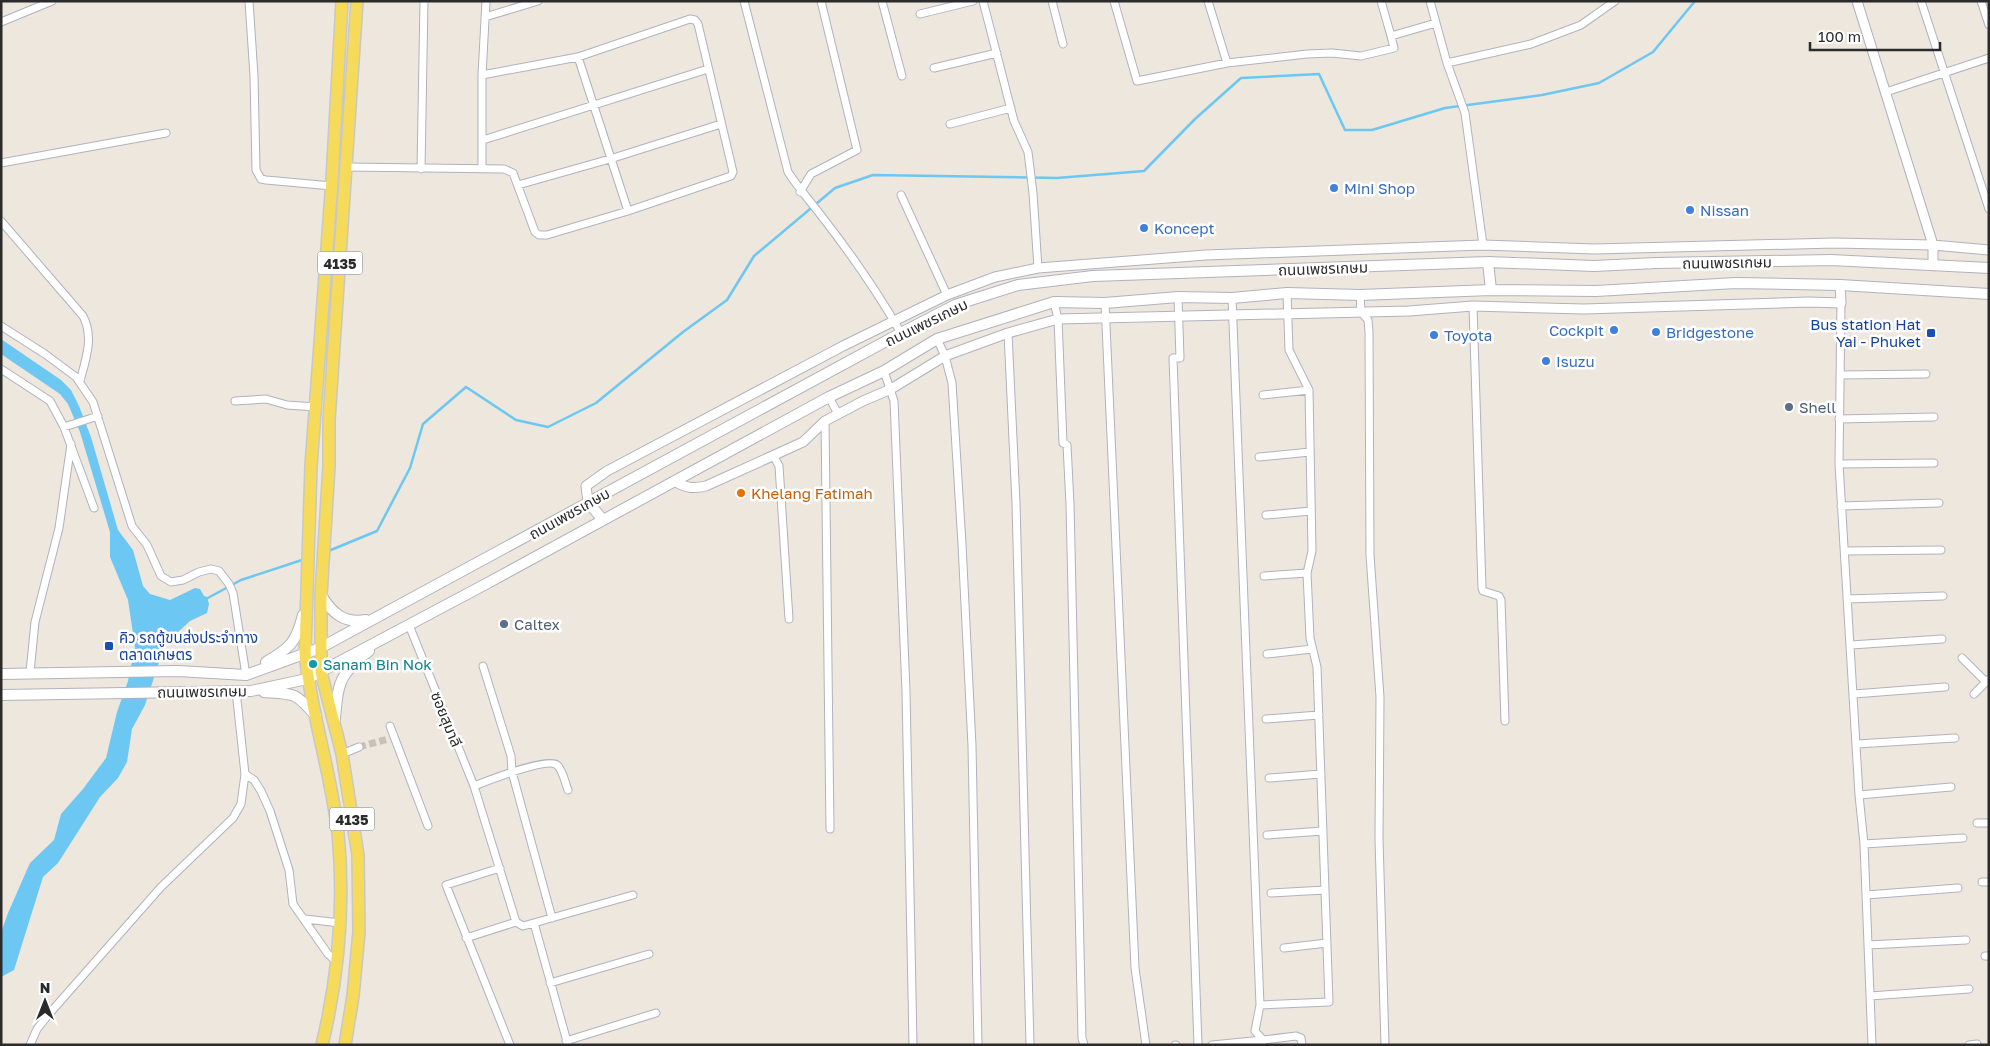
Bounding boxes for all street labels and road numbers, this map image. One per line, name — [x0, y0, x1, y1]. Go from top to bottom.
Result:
road number: 4135 — [318, 252, 362, 274]
street label: ถนนเพชรเกษม — [1682, 252, 1772, 272]
street label: ถนนเพชรเกษม — [1278, 257, 1368, 279]
street label: ถนนเพชรเกษม — [882, 294, 970, 350]
street label: ถนนเพชรเกษม — [525, 483, 613, 543]
street label: ถนนเพชรเกษม — [157, 681, 247, 701]
street label: ซอยสุมาลี — [427, 689, 466, 750]
road number: 4135 — [330, 808, 374, 831]

